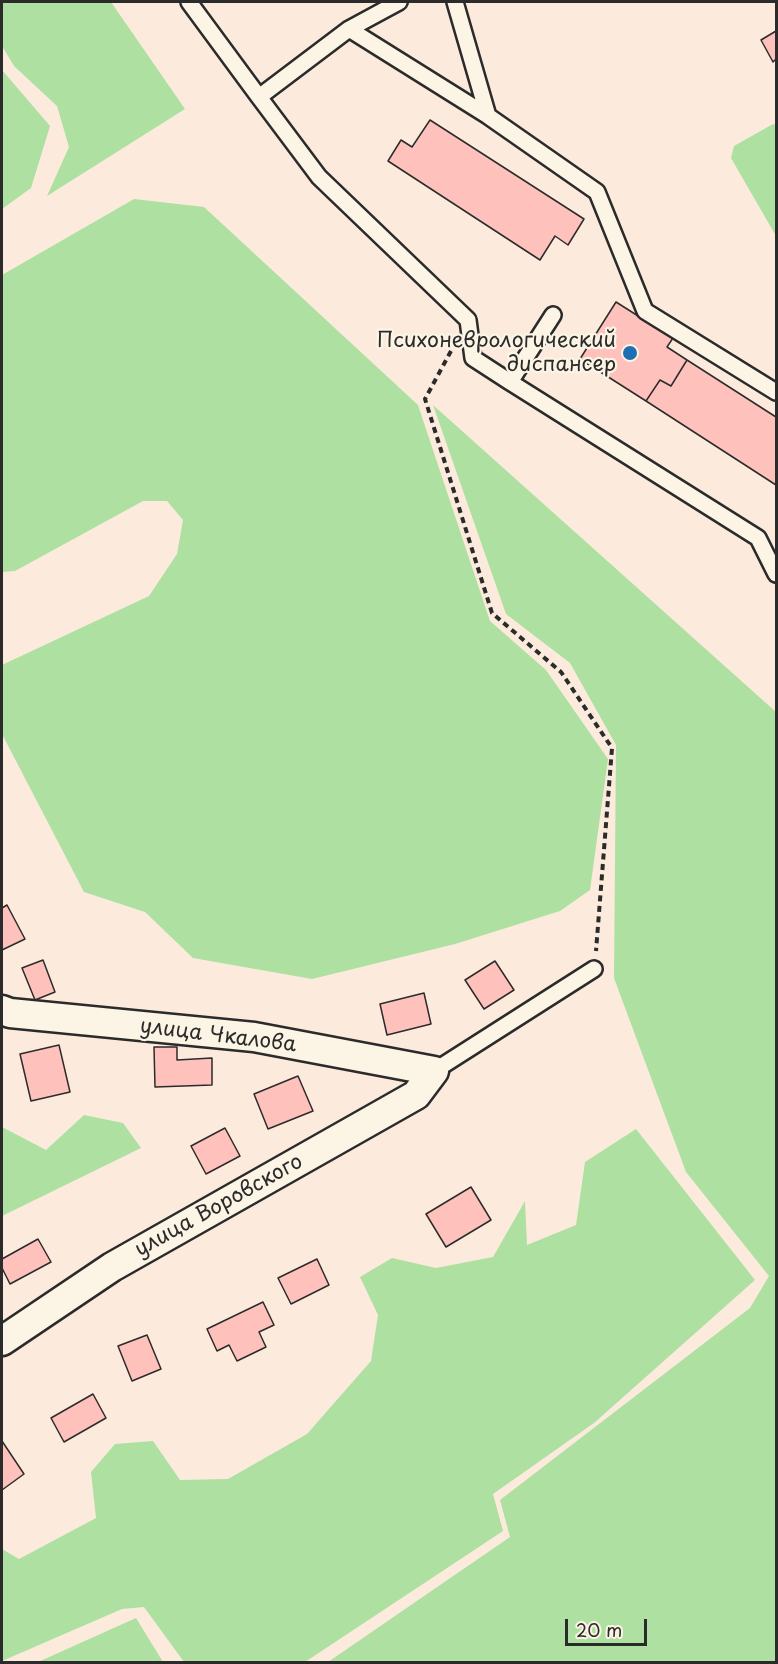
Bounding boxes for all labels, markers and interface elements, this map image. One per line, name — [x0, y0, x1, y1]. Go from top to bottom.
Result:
place label: Психоневрологический диспансер — [377, 328, 616, 378]
marker: Психоневрологический диспансер — [621, 344, 639, 362]
street label: улица Чкалова — [138, 1014, 298, 1058]
street label: улица Воровского — [131, 1149, 307, 1263]
scale bar — [568, 1607, 650, 1645]
text: 20 m — [576, 1616, 622, 1643]

